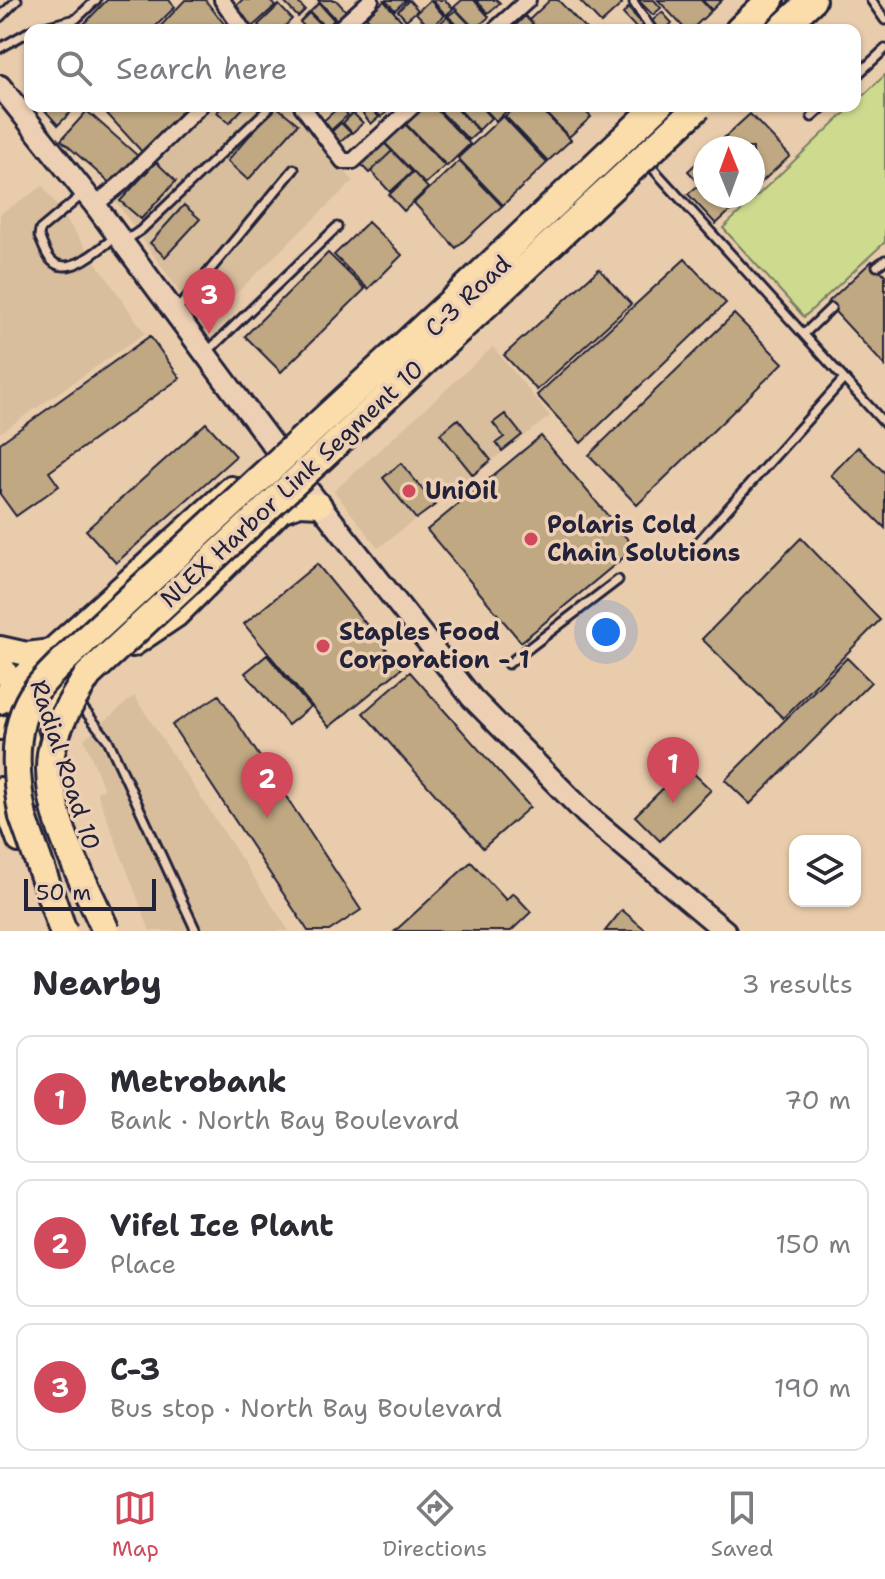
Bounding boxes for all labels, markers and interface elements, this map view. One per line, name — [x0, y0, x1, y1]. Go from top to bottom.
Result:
search box — [24, 24, 861, 112]
icon: search — [52, 46, 96, 90]
text: Search here — [116, 48, 287, 89]
north arrow — [693, 136, 765, 208]
street label: C-3 Road — [418, 248, 518, 344]
pin: 3 — [183, 268, 235, 334]
street label: NLEX Harbor Link Segment 10 — [153, 353, 431, 615]
place label: UniOil — [425, 475, 498, 507]
marker: UniOil — [400, 482, 418, 500]
place label: Polaris Cold Chain Solutions — [547, 509, 740, 569]
marker: Polaris Cold Chain Solutions — [522, 530, 540, 548]
your location — [586, 612, 626, 652]
place label: Staples Food Corporation - 1 — [339, 616, 530, 676]
marker: Staples Food Corporation - 1 — [314, 637, 332, 655]
street label: Radial Road 10 — [22, 676, 108, 854]
pin: 1 — [647, 737, 699, 803]
pin: 2 — [241, 752, 293, 818]
map controls — [789, 835, 861, 907]
button: layers — [789, 835, 861, 907]
scale bar — [24, 875, 156, 911]
text: 50 m — [36, 878, 91, 907]
text: Nearby — [32, 960, 162, 1006]
text: 3 results — [741, 966, 853, 1001]
text: Metrobank — [110, 1061, 287, 1102]
text: 1 — [54, 1082, 66, 1117]
text: 70 m — [784, 1082, 851, 1117]
text: Bank · North Bay Boulevard — [110, 1102, 459, 1137]
text: Vifel Ice Plant — [110, 1205, 334, 1246]
text: 2 — [51, 1226, 69, 1261]
text: 150 m — [775, 1226, 851, 1261]
text: Place — [110, 1246, 176, 1281]
text: C-3 — [110, 1349, 160, 1390]
text: 3 — [51, 1370, 69, 1405]
text: 190 m — [774, 1370, 851, 1405]
text: Bus stop · North Bay Boulevard — [110, 1390, 502, 1425]
tab: Map — [112, 1486, 159, 1563]
tab: Directions — [382, 1486, 487, 1563]
tab: Saved — [711, 1486, 773, 1563]

